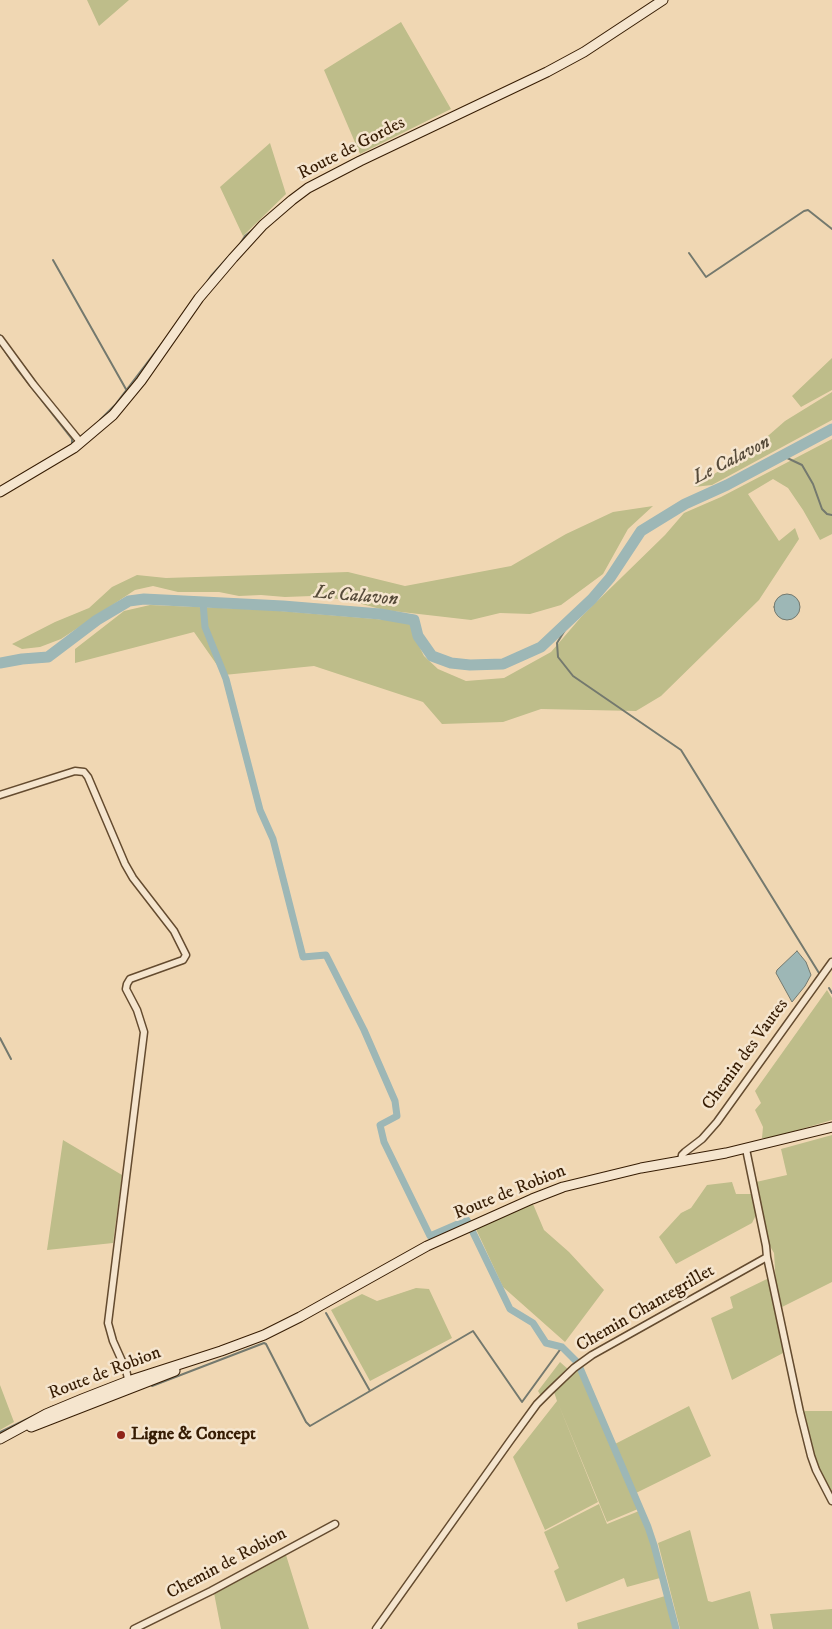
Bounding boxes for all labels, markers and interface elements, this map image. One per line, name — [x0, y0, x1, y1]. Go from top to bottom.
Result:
street label: Route de Gordes — [295, 113, 409, 185]
water label: Le Calavon — [689, 432, 775, 490]
water label: Le Calavon — [313, 582, 399, 612]
street label: Chemin des Vautes — [698, 995, 794, 1115]
street label: Route de Robion — [451, 1161, 569, 1225]
street label: Chemin Chantegrillet — [573, 1261, 719, 1357]
street label: Route de Robion — [46, 1343, 164, 1405]
place label: Ligne & Concept — [131, 1424, 256, 1446]
marker: Ligne & Concept — [115, 1429, 127, 1441]
street label: Chemin de Robion — [163, 1523, 291, 1605]

